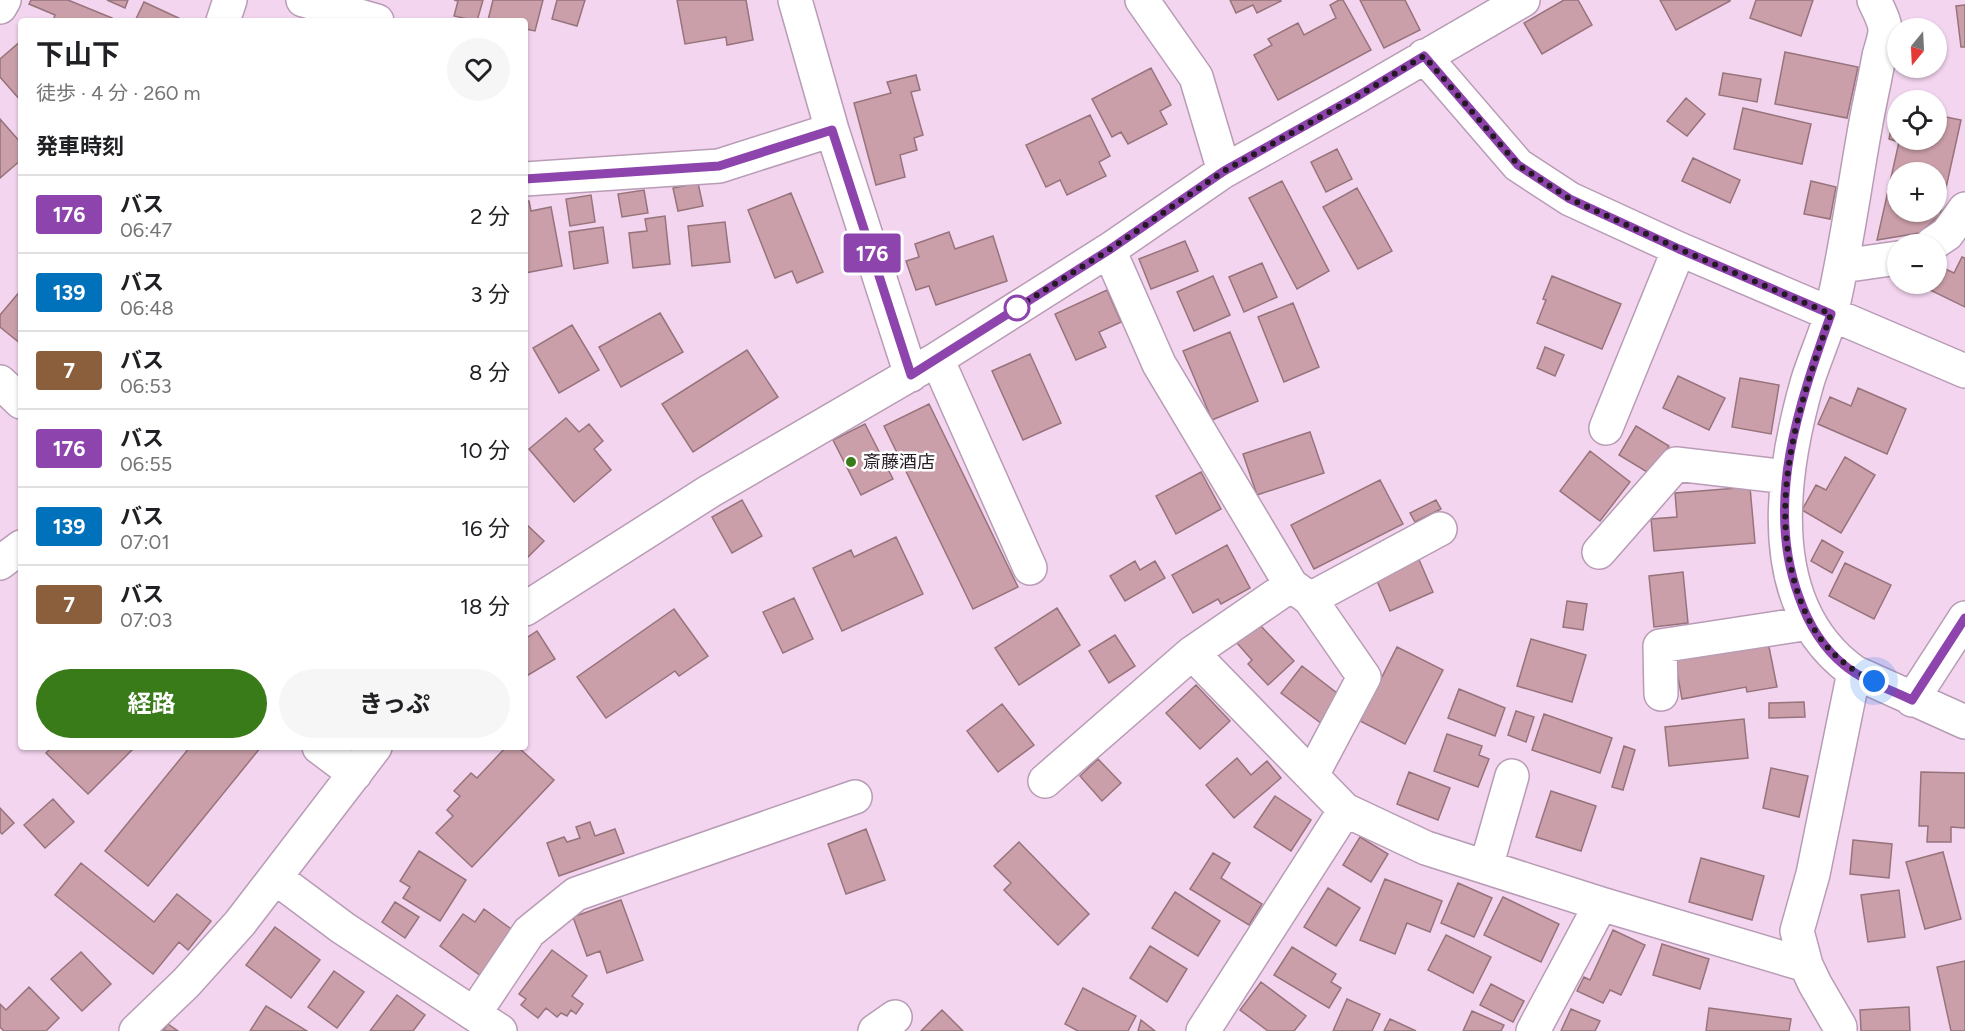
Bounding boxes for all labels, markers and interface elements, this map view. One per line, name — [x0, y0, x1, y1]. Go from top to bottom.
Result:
north arrow — [1887, 18, 1947, 78]
map controls — [1887, 18, 1947, 294]
text: 下山下 — [36, 37, 120, 71]
button: heart — [447, 38, 510, 101]
text: 徒歩 · 4 分 · 260 m — [36, 81, 201, 105]
button: locate — [1887, 90, 1947, 150]
text: 発車時刻 — [36, 133, 124, 160]
button: + — [1887, 162, 1947, 222]
text: バス — [120, 191, 164, 218]
text: 176 — [53, 202, 85, 227]
text: 2 分 — [470, 203, 510, 230]
text: 06:47 — [120, 218, 172, 242]
line badge: 176 — [838, 234, 906, 272]
button: − — [1887, 234, 1947, 294]
text: 176 — [856, 241, 888, 266]
text: バス — [120, 269, 164, 296]
text: 139 — [53, 280, 85, 305]
text: 3 分 — [471, 281, 510, 308]
unlabelled marker — [1004, 295, 1030, 321]
text: 06:48 — [120, 296, 174, 320]
text: バス — [120, 347, 164, 374]
text: 7 — [63, 358, 75, 383]
text: 8 分 — [469, 359, 510, 386]
text: 06:53 — [120, 374, 172, 398]
text: バス — [120, 425, 164, 452]
text: 176 — [53, 436, 85, 461]
text: 10 分 — [459, 437, 510, 464]
place label: 斎藤酒店 — [863, 451, 935, 473]
text: 06:55 — [120, 452, 172, 476]
marker: 斎藤酒店 — [844, 455, 858, 469]
text: バス — [120, 503, 164, 530]
text: 139 — [53, 514, 85, 539]
text: 16 分 — [461, 515, 510, 542]
text: 07:01 — [120, 530, 170, 554]
text: バス — [120, 581, 164, 608]
text: 7 — [63, 592, 75, 617]
text: 18 分 — [460, 593, 510, 620]
text: 07:03 — [120, 608, 172, 632]
your location — [1859, 666, 1889, 696]
button: 経路 — [36, 669, 267, 738]
button: きっぷ — [279, 669, 510, 738]

